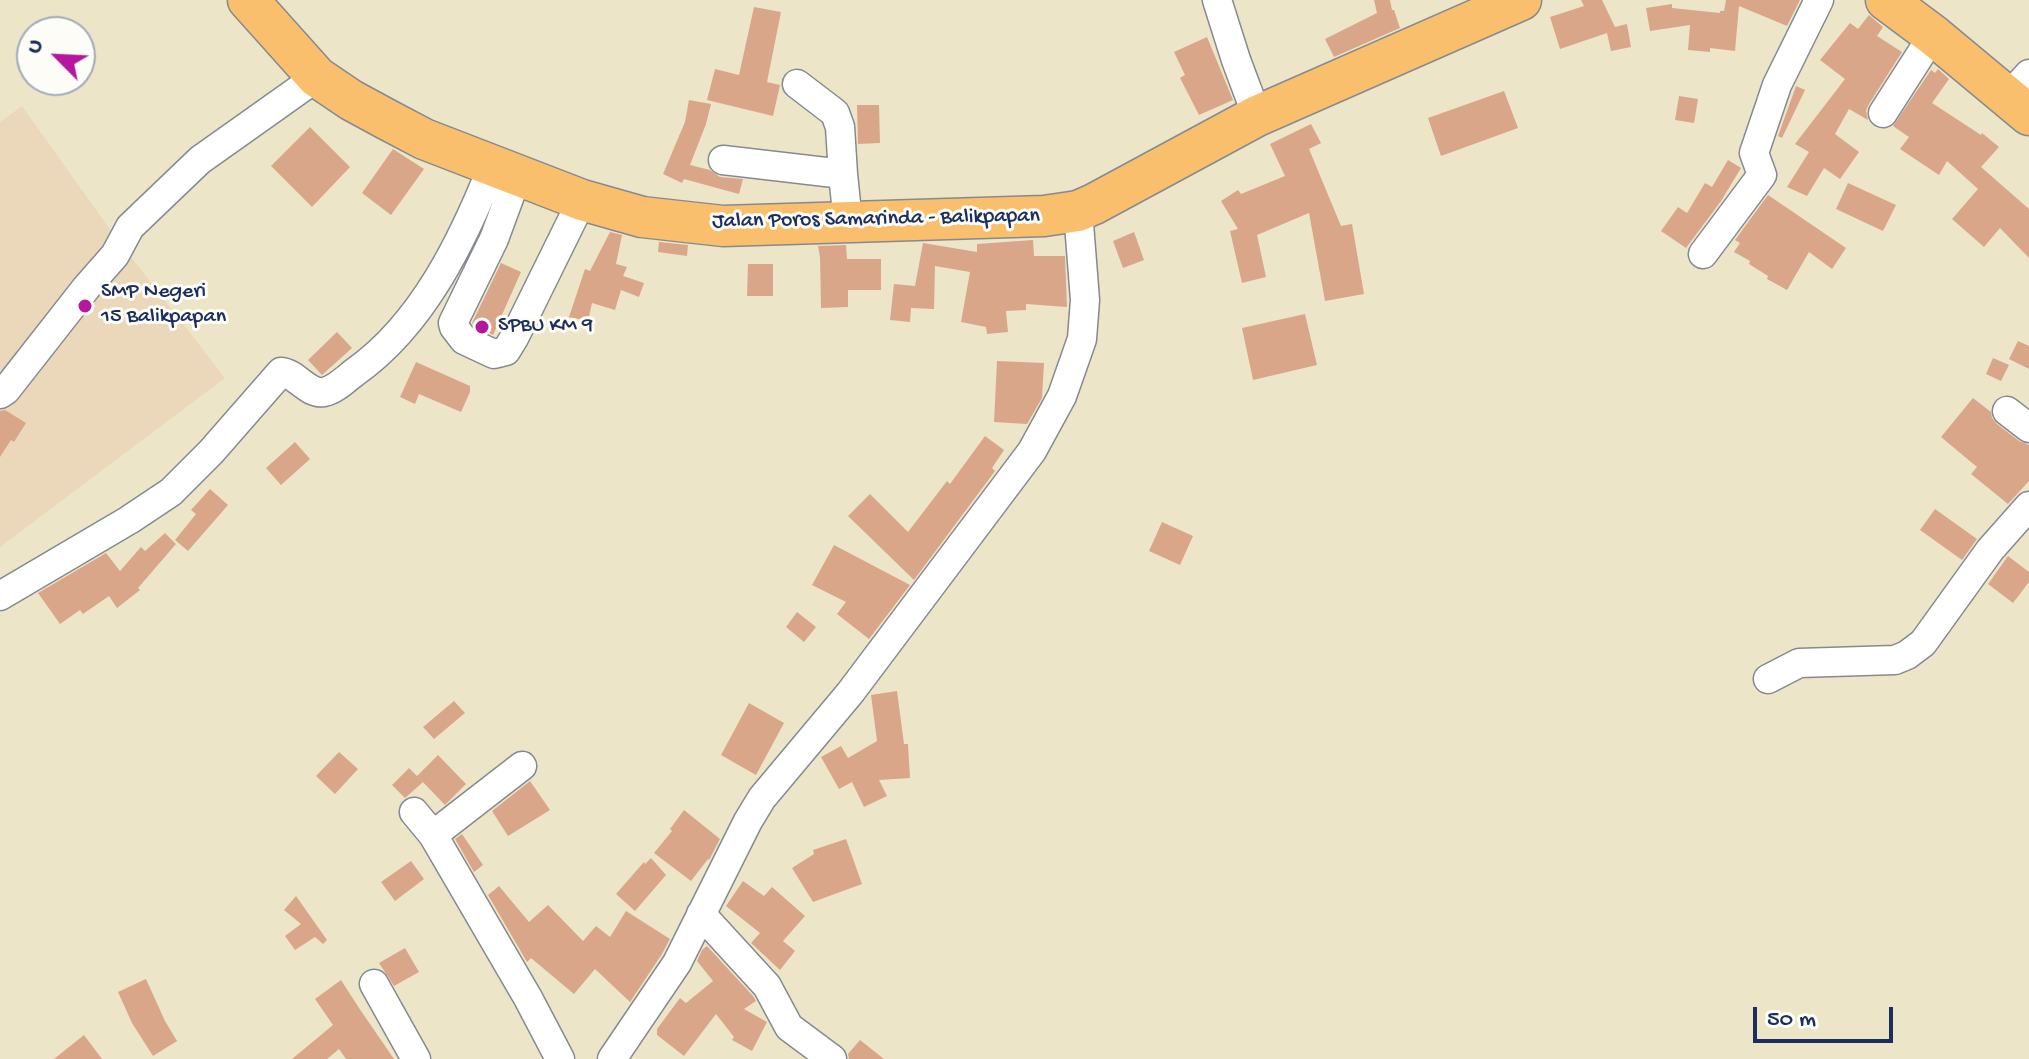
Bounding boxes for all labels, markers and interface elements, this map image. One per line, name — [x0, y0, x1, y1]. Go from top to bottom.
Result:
north arrow — [16, 16, 96, 96]
text: U — [21, 36, 50, 58]
street label: Jalan Poros Samarinda - Balikpapan — [712, 204, 1040, 236]
place label: SMP Negeri 15 Balikpapan — [101, 280, 226, 332]
marker: SMP Negeri 15 Balikpapan — [76, 297, 94, 315]
place label: SPBU KM 9 — [498, 314, 593, 340]
marker: SPBU KM 9 — [473, 318, 491, 336]
scale bar — [1757, 991, 1897, 1041]
text: 50 m — [1767, 1006, 1816, 1035]

